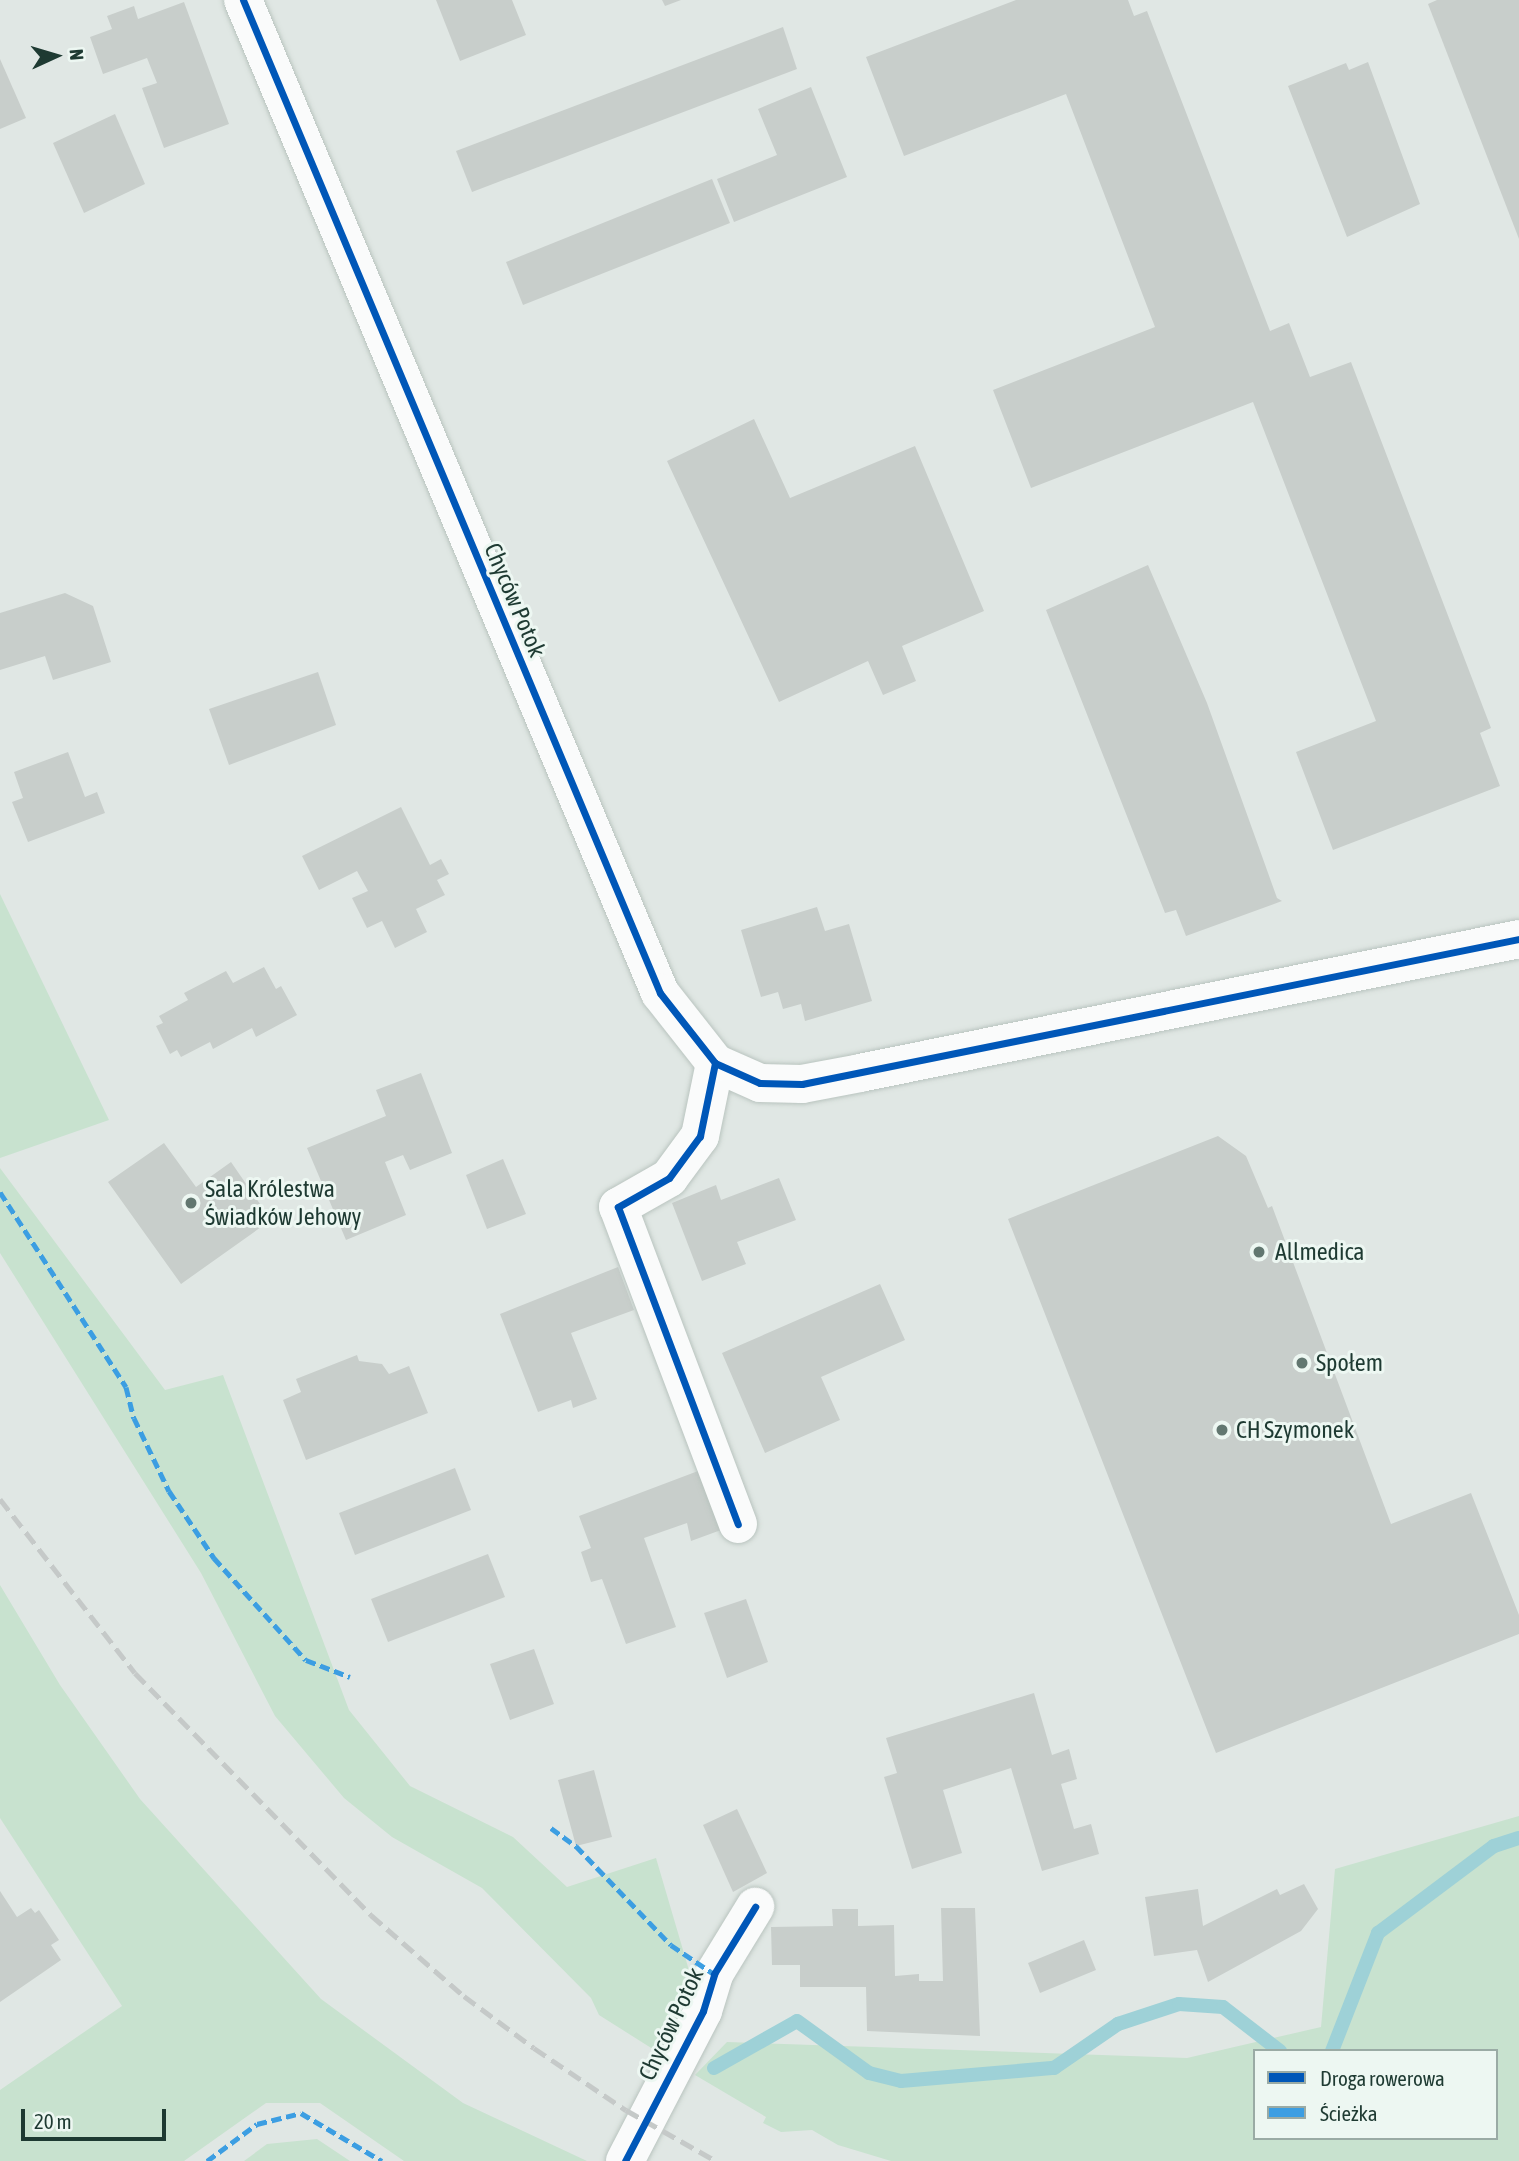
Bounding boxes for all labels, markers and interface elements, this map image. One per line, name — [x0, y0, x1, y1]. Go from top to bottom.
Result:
north arrow — [21, 21, 91, 91]
text: N — [66, 48, 88, 61]
street label: Chyców Potok — [478, 539, 552, 661]
place label: Sala Królestwa Świadków Jehowy — [205, 1175, 361, 1231]
marker: Sala Królestwa Świadków Jehowy — [183, 1195, 199, 1211]
place label: Allmedica — [1275, 1238, 1364, 1266]
marker: Allmedica — [1249, 1242, 1269, 1262]
place label: Społem — [1316, 1349, 1383, 1377]
marker: Społem — [1294, 1355, 1310, 1371]
place label: CH Szymonek — [1236, 1416, 1354, 1444]
marker: CH Szymonek — [1214, 1422, 1230, 1438]
street label: Chyców Potok — [632, 1963, 710, 2085]
legend — [1253, 2049, 1498, 2140]
text: Droga rowerowa — [1320, 2066, 1445, 2090]
scale bar — [24, 2094, 170, 2138]
text: Ścieżka — [1320, 2101, 1378, 2125]
text: 20 m — [34, 2109, 72, 2133]

